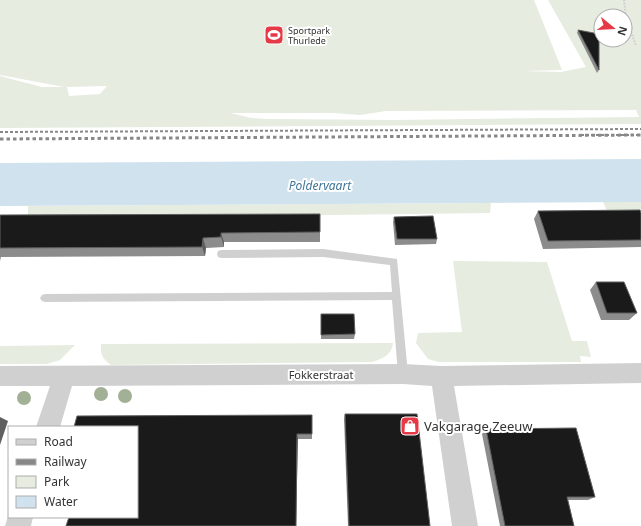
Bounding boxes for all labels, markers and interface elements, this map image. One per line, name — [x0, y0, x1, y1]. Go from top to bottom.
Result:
north arrow — [593, 8, 633, 48]
sports icon: Sportpark Thurlede — [263, 24, 285, 46]
place label: Sportpark Thurlede — [288, 24, 330, 47]
text: N — [614, 25, 632, 38]
water label: Poldervaart — [289, 177, 352, 194]
street label: Fokkerstraat — [289, 367, 353, 382]
shop icon: Vakgarage Zeeuw — [399, 415, 421, 437]
place label: Vakgarage Zeeuw — [424, 417, 533, 435]
legend — [8, 426, 138, 518]
text: Road — [44, 433, 73, 450]
text: Railway — [44, 453, 88, 470]
text: Park — [44, 473, 70, 490]
text: Water — [44, 493, 78, 510]

